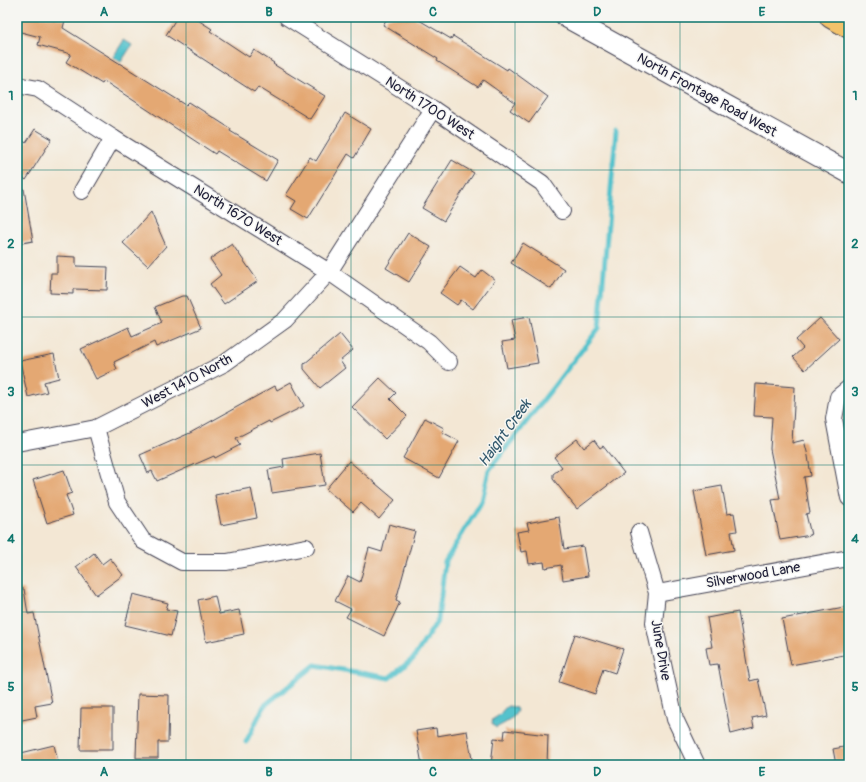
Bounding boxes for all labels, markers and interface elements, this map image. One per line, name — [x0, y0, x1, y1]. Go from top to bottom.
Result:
text: A — [100, 4, 109, 20]
text: B — [265, 4, 273, 20]
text: C — [429, 4, 437, 20]
text: D — [593, 4, 601, 20]
text: E — [759, 4, 766, 20]
street label: North Frontage Road West — [634, 49, 780, 141]
street label: North 1700 West — [382, 73, 478, 143]
text: 1 — [8, 88, 14, 104]
text: 1 — [852, 88, 858, 104]
street label: North 1670 West — [190, 181, 286, 249]
text: 2 — [7, 236, 15, 252]
text: 2 — [851, 236, 859, 252]
street label: West 1410 North — [139, 350, 235, 412]
text: 3 — [7, 384, 15, 400]
text: 3 — [851, 384, 859, 400]
water label: Haight Creek — [474, 394, 537, 470]
text: 4 — [7, 531, 15, 547]
text: 4 — [851, 531, 859, 547]
street label: Silverwood Lane — [705, 558, 802, 592]
street label: June Drive — [647, 618, 675, 682]
text: 5 — [7, 679, 15, 695]
text: 5 — [851, 679, 859, 695]
text: A — [100, 764, 109, 780]
text: B — [265, 764, 273, 780]
text: C — [429, 764, 437, 780]
text: D — [593, 764, 601, 780]
text: E — [759, 764, 766, 780]

